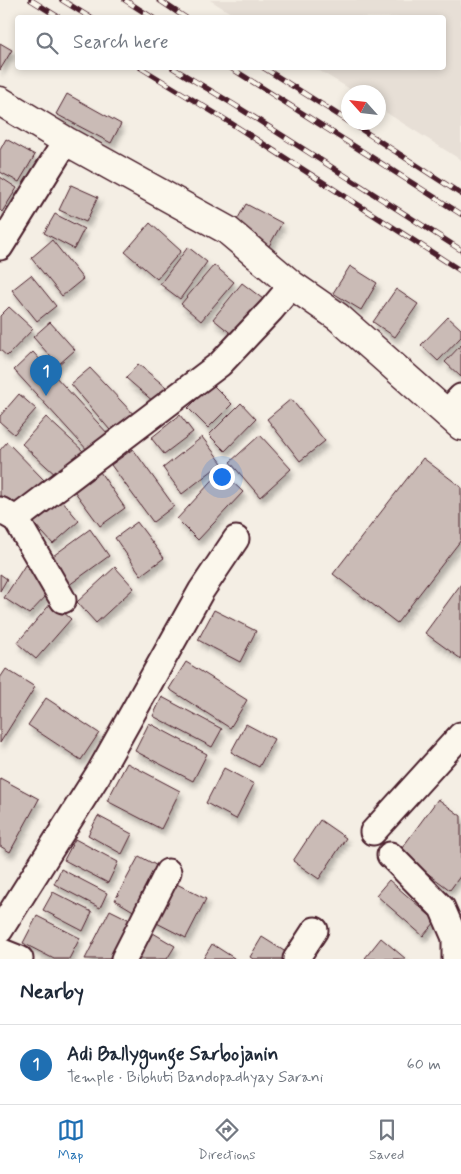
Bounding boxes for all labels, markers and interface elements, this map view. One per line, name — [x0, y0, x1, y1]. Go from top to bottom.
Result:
search box — [15, 15, 446, 70]
icon: search — [33, 29, 61, 57]
text: Search here — [73, 30, 169, 55]
north arrow — [341, 85, 386, 130]
pin: 1 — [30, 355, 62, 396]
your location — [209, 464, 235, 490]
text: Nearby — [20, 978, 84, 1006]
text: Adi Ballygunge Sarbojanin — [67, 1042, 278, 1067]
text: 1 — [32, 1054, 40, 1075]
text: 60 m — [407, 1054, 441, 1075]
text: Temple · Bibhuti Bandopadhyay Sarani — [67, 1067, 323, 1088]
tab: Map — [57, 1116, 85, 1164]
tab: Directions — [198, 1116, 256, 1164]
tab: Saved — [369, 1116, 404, 1164]

